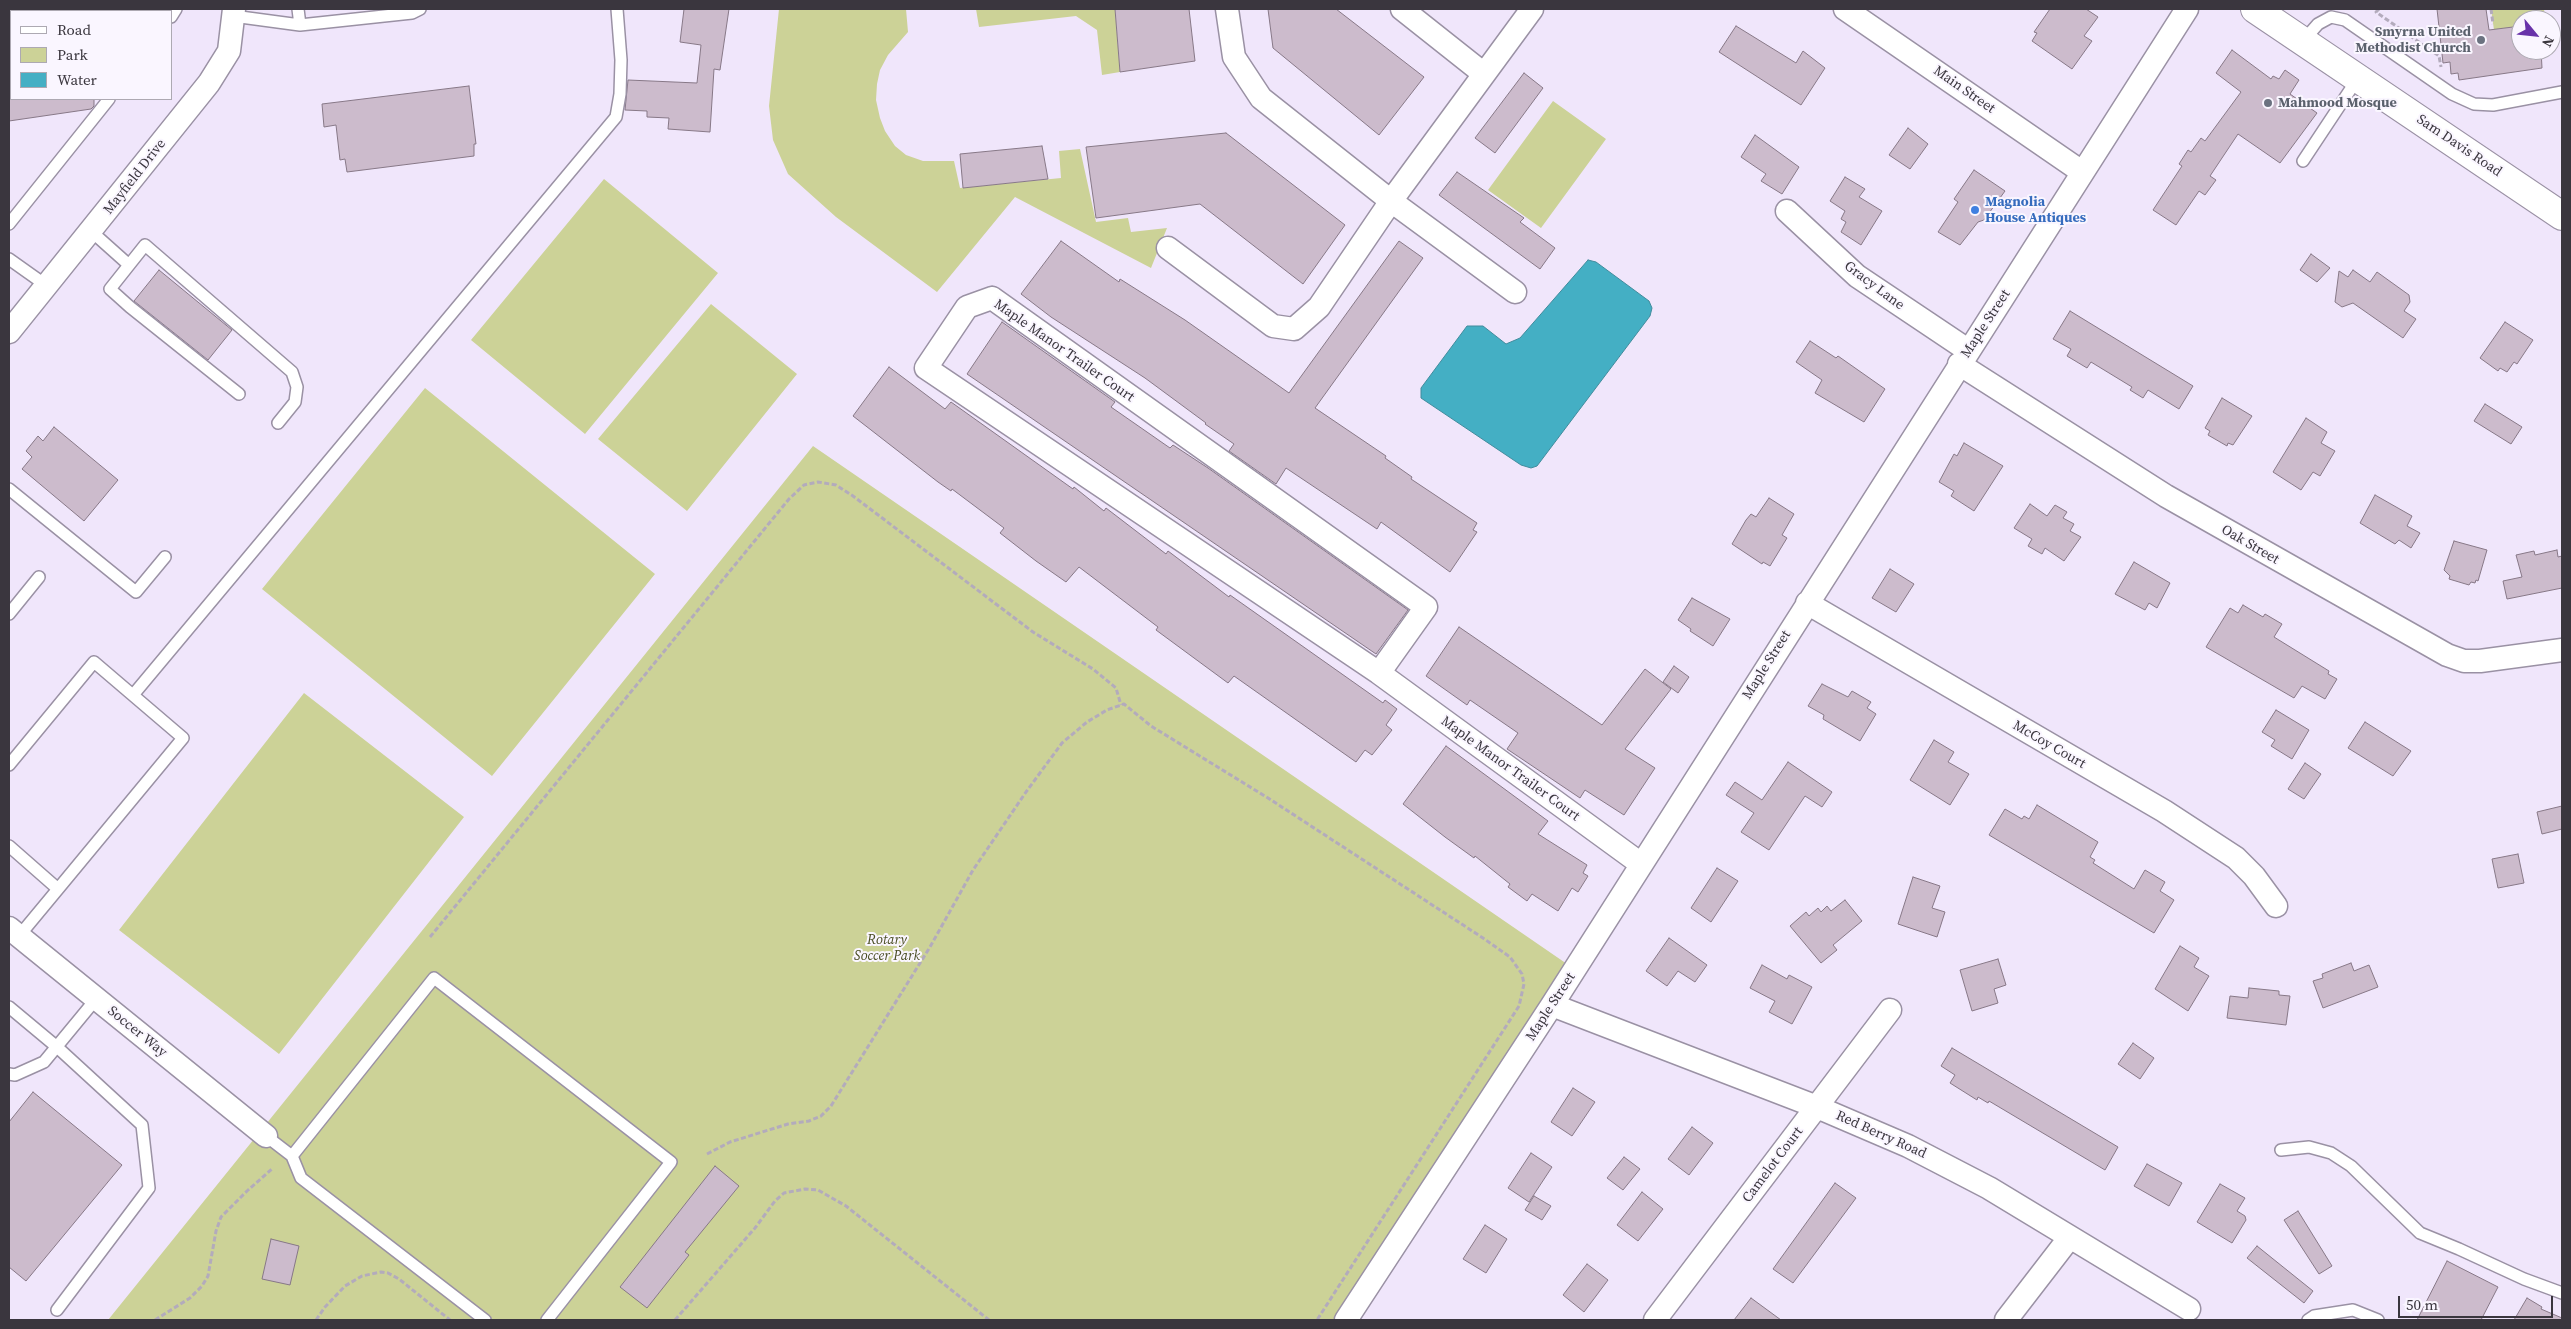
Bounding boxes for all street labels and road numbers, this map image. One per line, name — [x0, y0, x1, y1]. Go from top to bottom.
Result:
street label: Main Street — [1930, 63, 1998, 117]
street label: Sam Davis Road — [2413, 111, 2505, 181]
street label: Mayfield Drive — [100, 136, 170, 218]
street label: Gracy Lane — [1841, 258, 1907, 314]
street label: Maple Street — [1958, 287, 2014, 361]
street label: Maple Manor Trailer Court — [991, 296, 1137, 406]
street label: Oak Street — [2218, 522, 2282, 568]
street label: Maple Street — [1739, 627, 1795, 703]
street label: Maple Manor Trailer Court — [1437, 713, 1583, 825]
street label: McCoy Court — [2010, 717, 2088, 773]
street label: Maple Street — [1523, 970, 1579, 1044]
street label: Soccer Way — [104, 1003, 170, 1061]
street label: Red Berry Road — [1833, 1108, 1929, 1162]
street label: Camelot Court — [1739, 1124, 1807, 1206]

